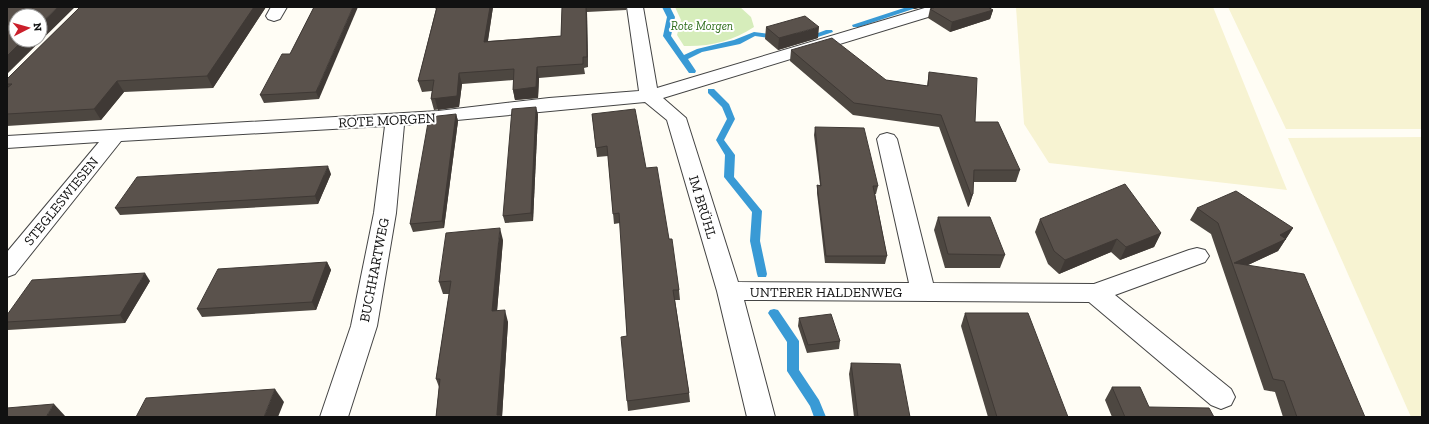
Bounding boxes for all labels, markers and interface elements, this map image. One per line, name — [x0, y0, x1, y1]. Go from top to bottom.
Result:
north arrow — [8, 8, 48, 48]
park label: Rote Morgen — [671, 19, 733, 33]
text: N — [31, 22, 44, 32]
street label: ROTE MORGEN — [338, 109, 436, 132]
street label: STEGLESWIESEN — [20, 154, 102, 249]
street label: IM BRÜHL — [685, 173, 720, 241]
street label: BUCHHARTWEG — [356, 216, 393, 324]
street label: UNTERER HALDENWEG — [750, 284, 903, 301]

